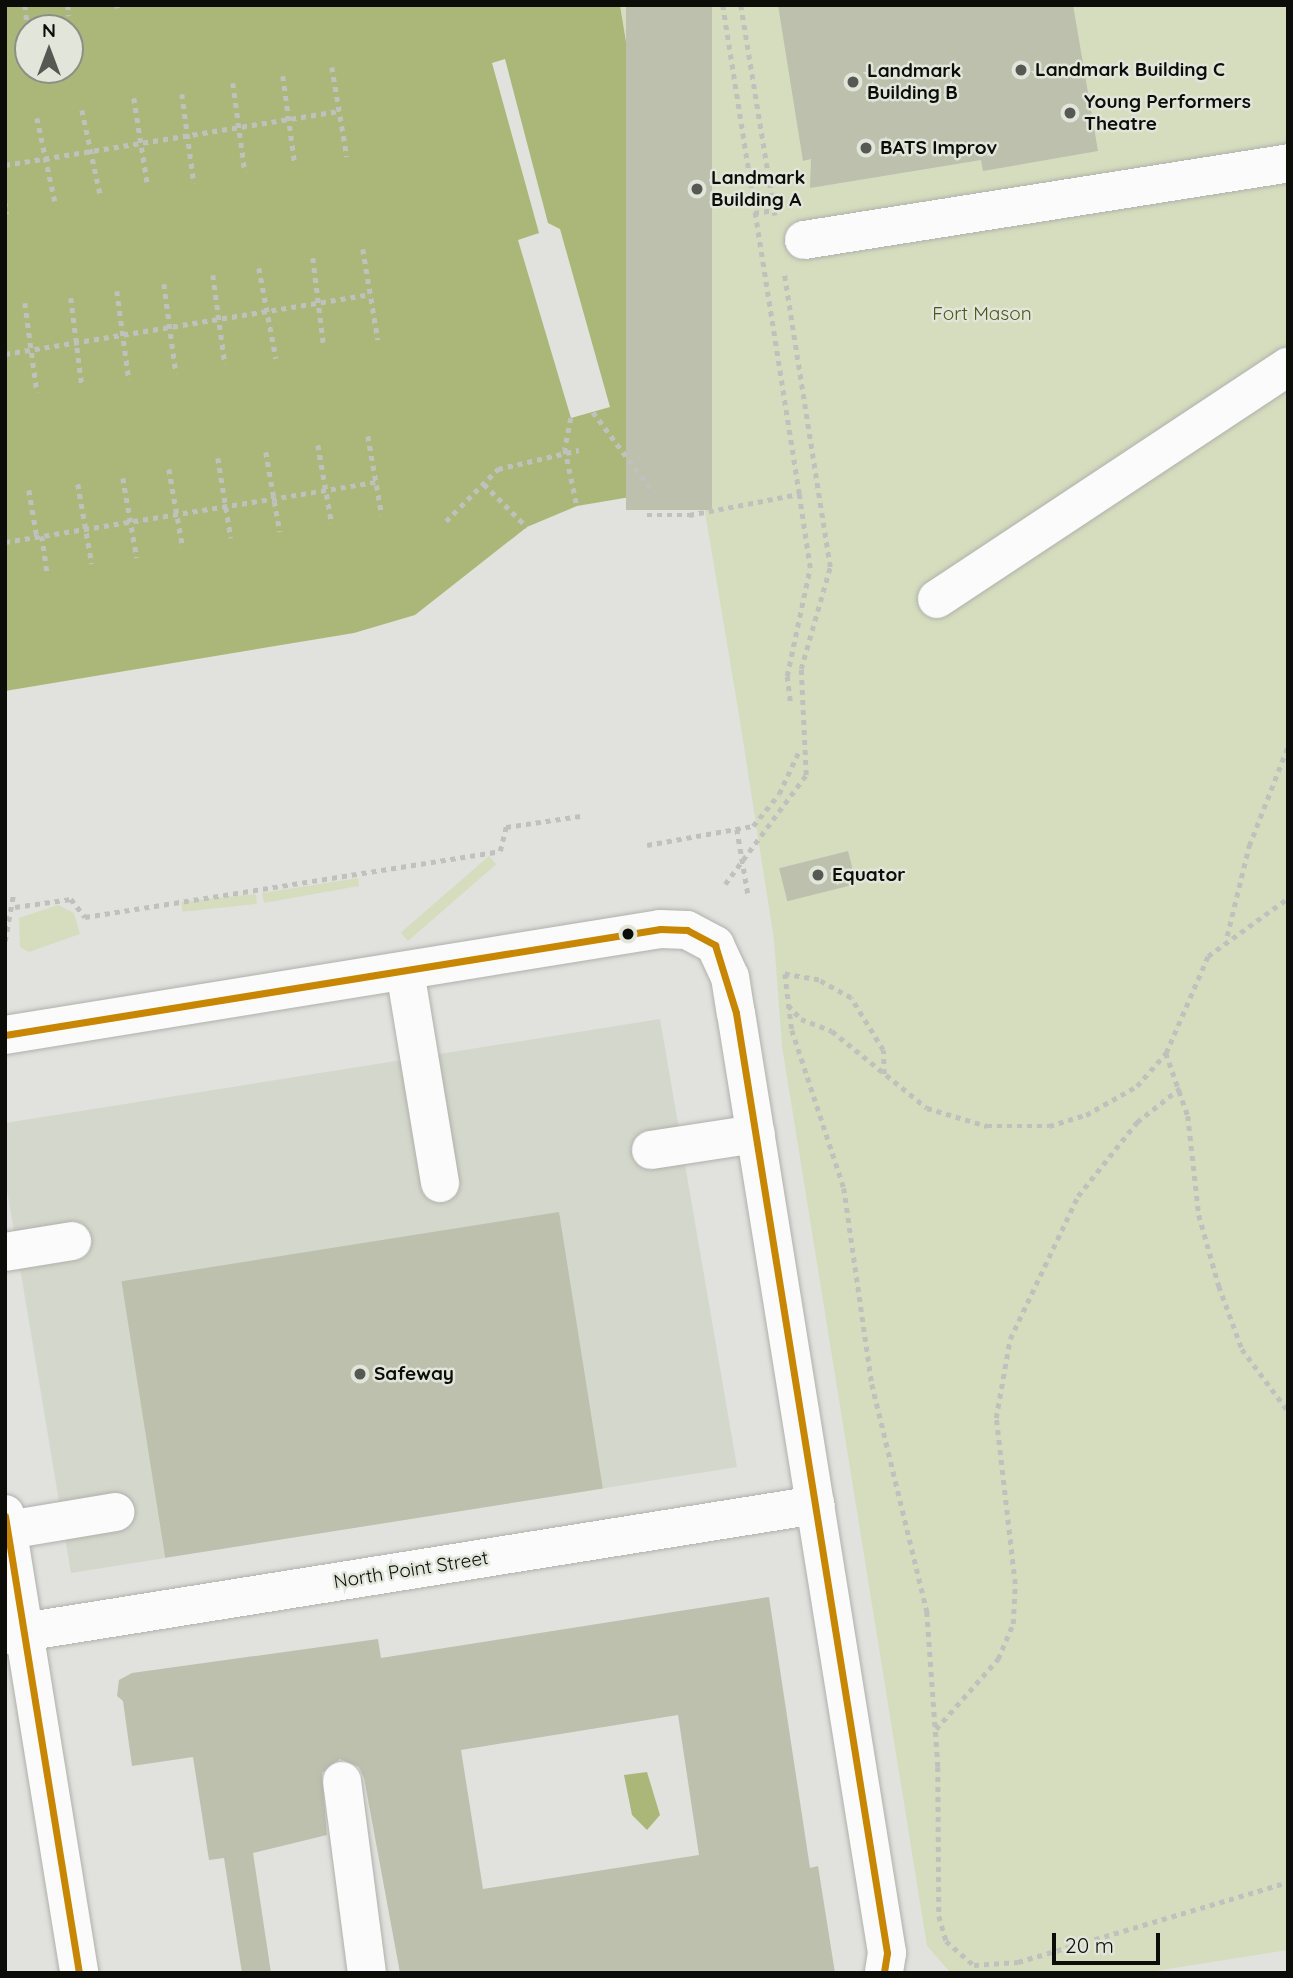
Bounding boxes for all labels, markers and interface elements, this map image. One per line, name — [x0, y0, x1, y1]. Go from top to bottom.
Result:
north arrow — [14, 14, 84, 84]
text: N — [42, 18, 56, 42]
place label: Landmark Building C — [1035, 59, 1225, 81]
place label: Landmark Building B — [867, 60, 961, 104]
marker: Landmark Building C — [1013, 62, 1029, 78]
marker: Landmark Building B — [845, 74, 861, 90]
place label: Young Performers Theatre — [1084, 91, 1251, 135]
marker: Young Performers Theatre — [1062, 105, 1078, 121]
place label: BATS Improv — [880, 137, 997, 159]
marker: BATS Improv — [858, 140, 874, 156]
place label: Landmark Building A — [711, 167, 805, 211]
marker: Landmark Building A — [689, 181, 705, 197]
park label: Fort Mason — [932, 303, 1032, 325]
place label: Equator — [832, 864, 906, 886]
marker: Equator — [810, 867, 826, 883]
unlabelled marker — [621, 927, 635, 941]
place label: Safeway — [374, 1363, 454, 1385]
marker: Safeway — [352, 1366, 368, 1382]
street label: North Point Street — [332, 1547, 490, 1593]
scale bar — [1055, 1918, 1164, 1962]
text: 20 m — [1065, 1932, 1114, 1958]

